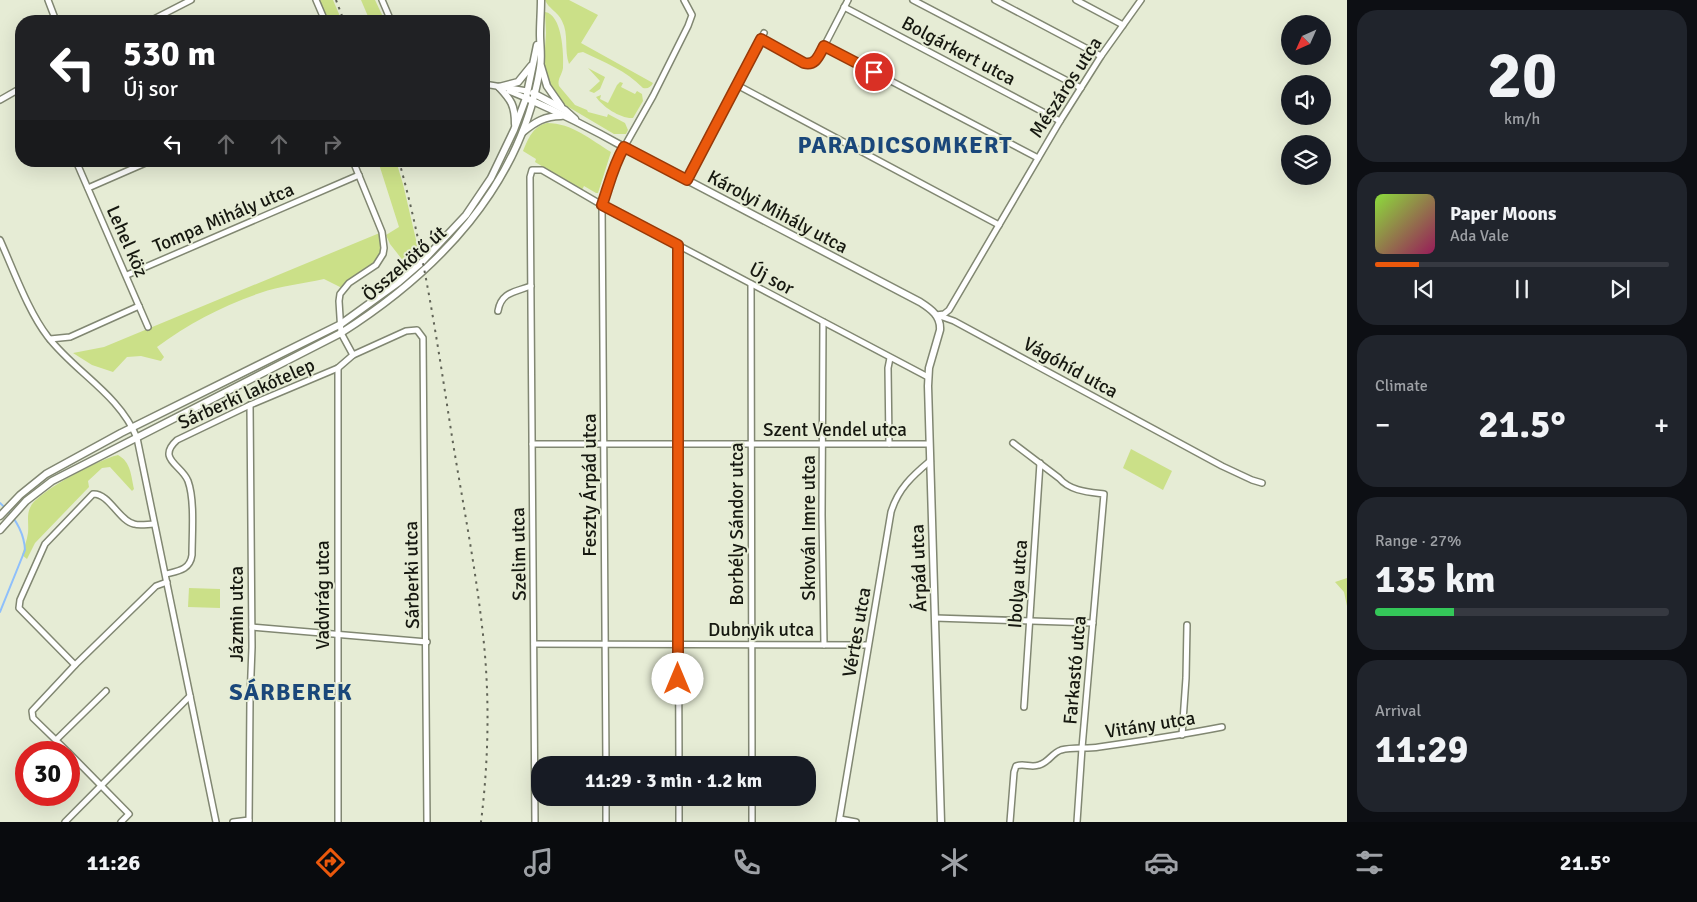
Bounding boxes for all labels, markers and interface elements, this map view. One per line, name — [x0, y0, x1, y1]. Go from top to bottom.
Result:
street label: Bolgárkert utca — [897, 11, 1020, 91]
north arrow — [1281, 15, 1331, 65]
map controls — [1281, 15, 1331, 185]
text: 530 m — [123, 32, 216, 75]
street label: Mészáros utca — [1024, 32, 1107, 143]
icon: left — [40, 35, 105, 100]
text: 20 — [1487, 36, 1557, 116]
pin — [853, 51, 895, 93]
icon: arrive — [860, 58, 888, 86]
text: Új sor — [123, 75, 178, 102]
button: sound — [1281, 75, 1331, 125]
text: km/h — [1504, 109, 1540, 129]
icon: left — [159, 130, 187, 158]
icon: ahead — [212, 130, 240, 158]
icon: ahead — [265, 130, 293, 158]
icon: right — [318, 130, 346, 158]
district label: PARADICSOMKERT — [798, 130, 1012, 160]
button: layers — [1281, 135, 1331, 185]
street label: Károlyi Mihály utca — [703, 165, 852, 259]
street label: Tompa Mihály utca — [149, 177, 298, 258]
street label: Lehel köz — [101, 202, 153, 281]
text: Paper Moons — [1450, 202, 1556, 226]
street label: Összekötő út — [358, 221, 452, 307]
text: Ada Vale — [1450, 226, 1509, 246]
street label: Új sor — [745, 257, 798, 301]
icon: previous — [1410, 275, 1438, 303]
icon: pause — [1508, 275, 1536, 303]
icon: next — [1606, 275, 1634, 303]
street label: Vágóhíd utca — [1019, 332, 1122, 404]
street label: Sárberki lakótelep — [174, 353, 319, 435]
text: Climate — [1375, 376, 1428, 396]
text: 21.5° — [1478, 401, 1566, 448]
text: − — [1375, 408, 1390, 442]
text: + — [1654, 408, 1669, 442]
street label: Feszty Árpád utca — [578, 413, 602, 557]
street label: Szent Vendel utca — [763, 418, 907, 442]
street label: Borbély Sándor utca — [725, 442, 749, 606]
street label: Skrován Imre utca — [797, 455, 821, 601]
street label: Szelim utca — [506, 507, 532, 601]
street label: Sárberki utca — [399, 521, 425, 629]
street label: Árpád utca — [905, 524, 933, 612]
text: Range · 27% — [1375, 531, 1461, 551]
street label: Ibolya utca — [1003, 539, 1033, 629]
street label: Vadvirág utca — [311, 540, 335, 650]
text: 135 km — [1375, 556, 1496, 603]
street label: Jázmin utca — [225, 566, 249, 662]
street label: Vértes utca — [837, 585, 877, 679]
street label: Farkastó utca — [1058, 615, 1092, 726]
street label: Dubnyik utca — [708, 618, 814, 642]
position arrow — [651, 652, 703, 704]
district label: SÁRBEREK — [229, 677, 353, 707]
text: Arrival — [1375, 701, 1421, 721]
street label: Vitány utca — [1103, 706, 1197, 744]
text: 11:29 — [1375, 726, 1468, 773]
speed limit sign: 30 — [15, 741, 80, 806]
text: 11:29 · 3 min · 1.2 km — [585, 769, 762, 793]
icon: directions — [313, 845, 348, 880]
icon: music — [521, 845, 556, 880]
icon: phone — [729, 845, 764, 880]
icon: climate — [937, 845, 972, 880]
icon: car — [1144, 845, 1179, 880]
icon: filters — [1352, 845, 1387, 880]
text: 11:26 — [86, 849, 140, 876]
text: 21.5° — [1560, 849, 1611, 876]

